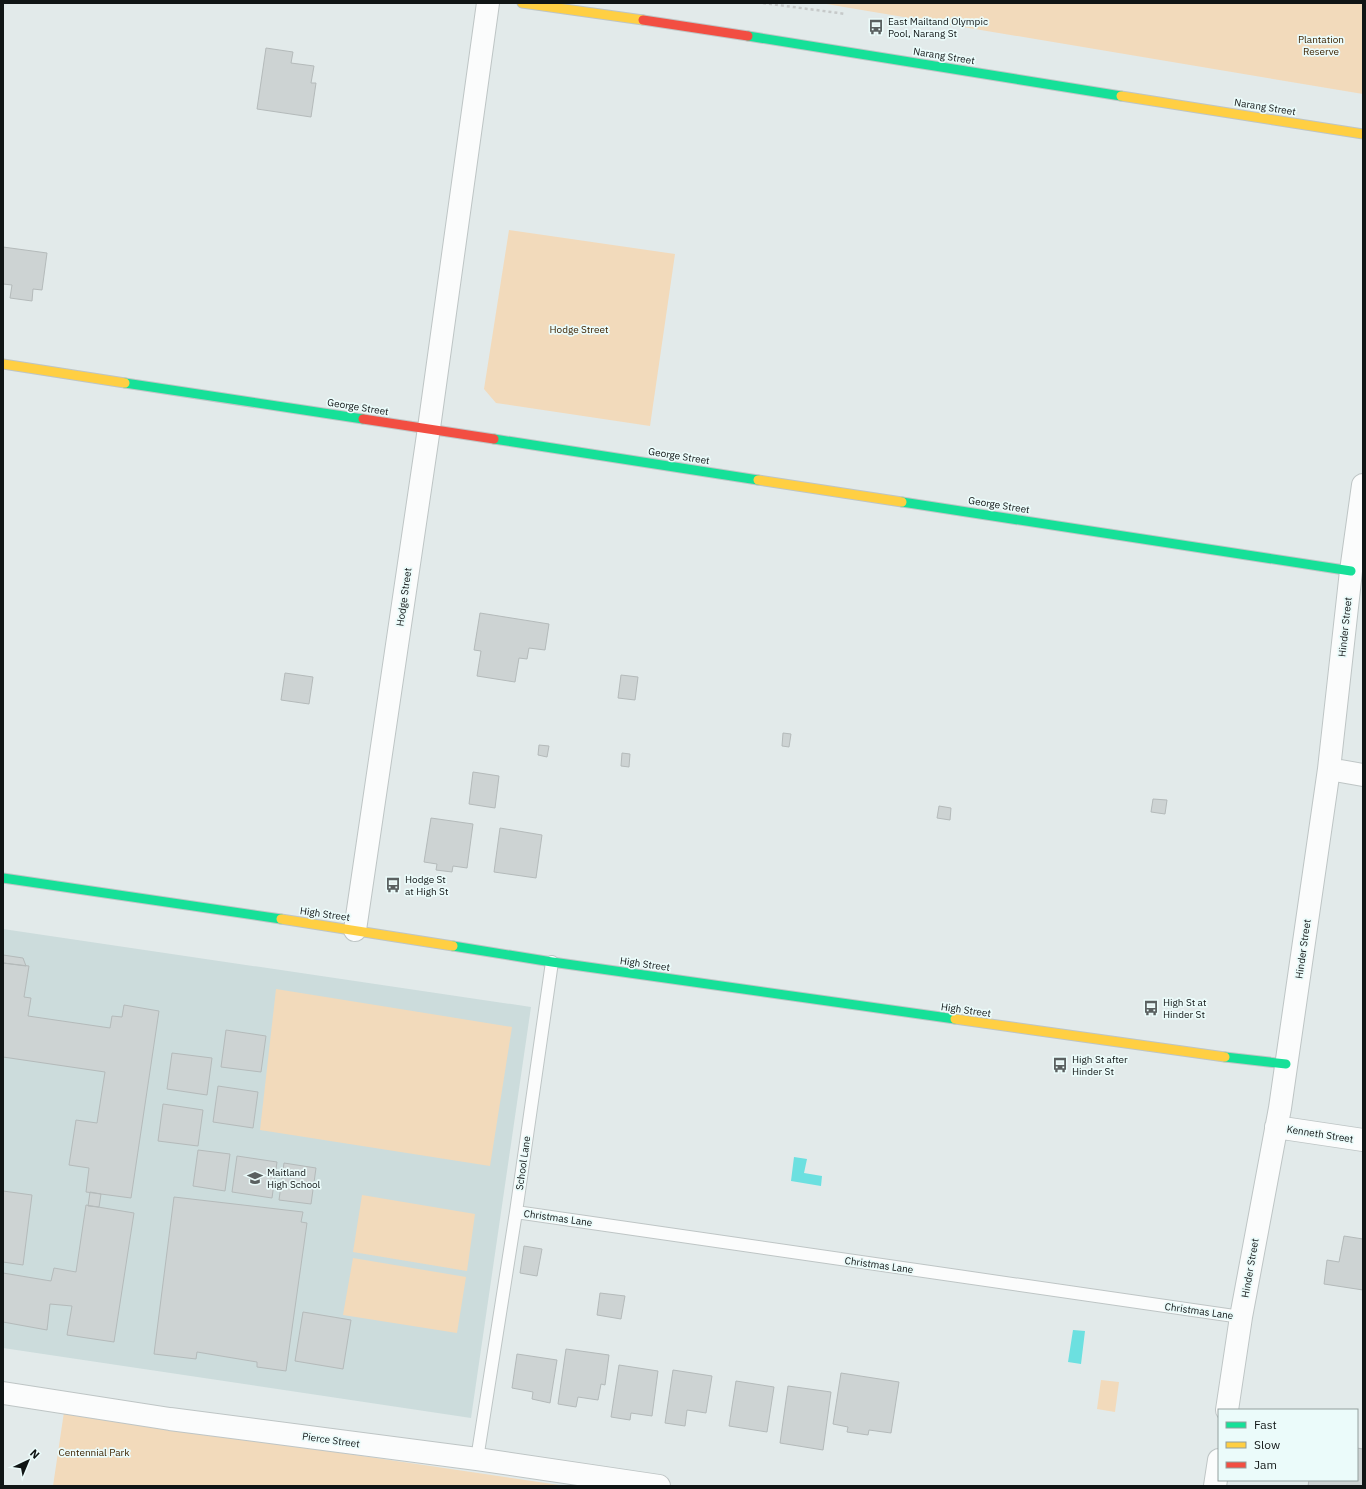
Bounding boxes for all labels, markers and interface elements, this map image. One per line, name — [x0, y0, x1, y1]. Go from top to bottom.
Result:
place label: East Mailtand Olympic Pool, Narang St — [888, 15, 988, 40]
bus stop icon: East Mailtand Olympic Pool, Narang St — [867, 18, 885, 36]
park label: Plantation Reserve — [1298, 33, 1344, 58]
street label: Narang Street — [912, 45, 976, 67]
street label: Narang Street — [1233, 96, 1297, 118]
park label: Hodge Street — [550, 323, 609, 336]
street label: George Street — [326, 396, 390, 418]
street label: George Street — [647, 445, 711, 467]
street label: George Street — [967, 494, 1031, 516]
street label: Hodge Street — [393, 566, 415, 627]
street label: Hinder Street — [1335, 596, 1355, 658]
place label: Hodge St at High St — [405, 873, 449, 898]
bus stop icon: Hodge St at High St — [384, 876, 402, 894]
street label: High Street — [299, 904, 351, 924]
street label: Hinder Street — [1292, 918, 1314, 980]
street label: High Street — [619, 954, 671, 974]
place label: High St at Hinder St — [1163, 996, 1207, 1021]
bus stop icon: High St at Hinder St — [1142, 999, 1160, 1017]
street label: High Street — [940, 1000, 992, 1020]
place label: High St after Hinder St — [1072, 1053, 1128, 1078]
bus stop icon: High St after Hinder St — [1051, 1056, 1069, 1074]
street label: Kenneth Street — [1286, 1122, 1355, 1146]
street label: School Lane — [513, 1135, 533, 1191]
place label: Maitland High School — [267, 1166, 321, 1191]
school or university icon: Maitland High School — [246, 1169, 264, 1187]
street label: Christmas Lane — [523, 1207, 594, 1229]
street label: Hinder Street — [1238, 1237, 1262, 1299]
street label: Christmas Lane — [844, 1254, 915, 1276]
street label: Christmas Lane — [1164, 1300, 1235, 1322]
legend — [1218, 1409, 1358, 1481]
text: Fast — [1254, 1417, 1277, 1432]
street label: Pierce Street — [301, 1430, 361, 1451]
text: Slow — [1254, 1437, 1280, 1452]
north arrow — [8, 1441, 48, 1481]
text: N — [27, 1446, 43, 1462]
park label: Centennial Park — [59, 1446, 130, 1459]
text: Jam — [1254, 1457, 1277, 1472]

